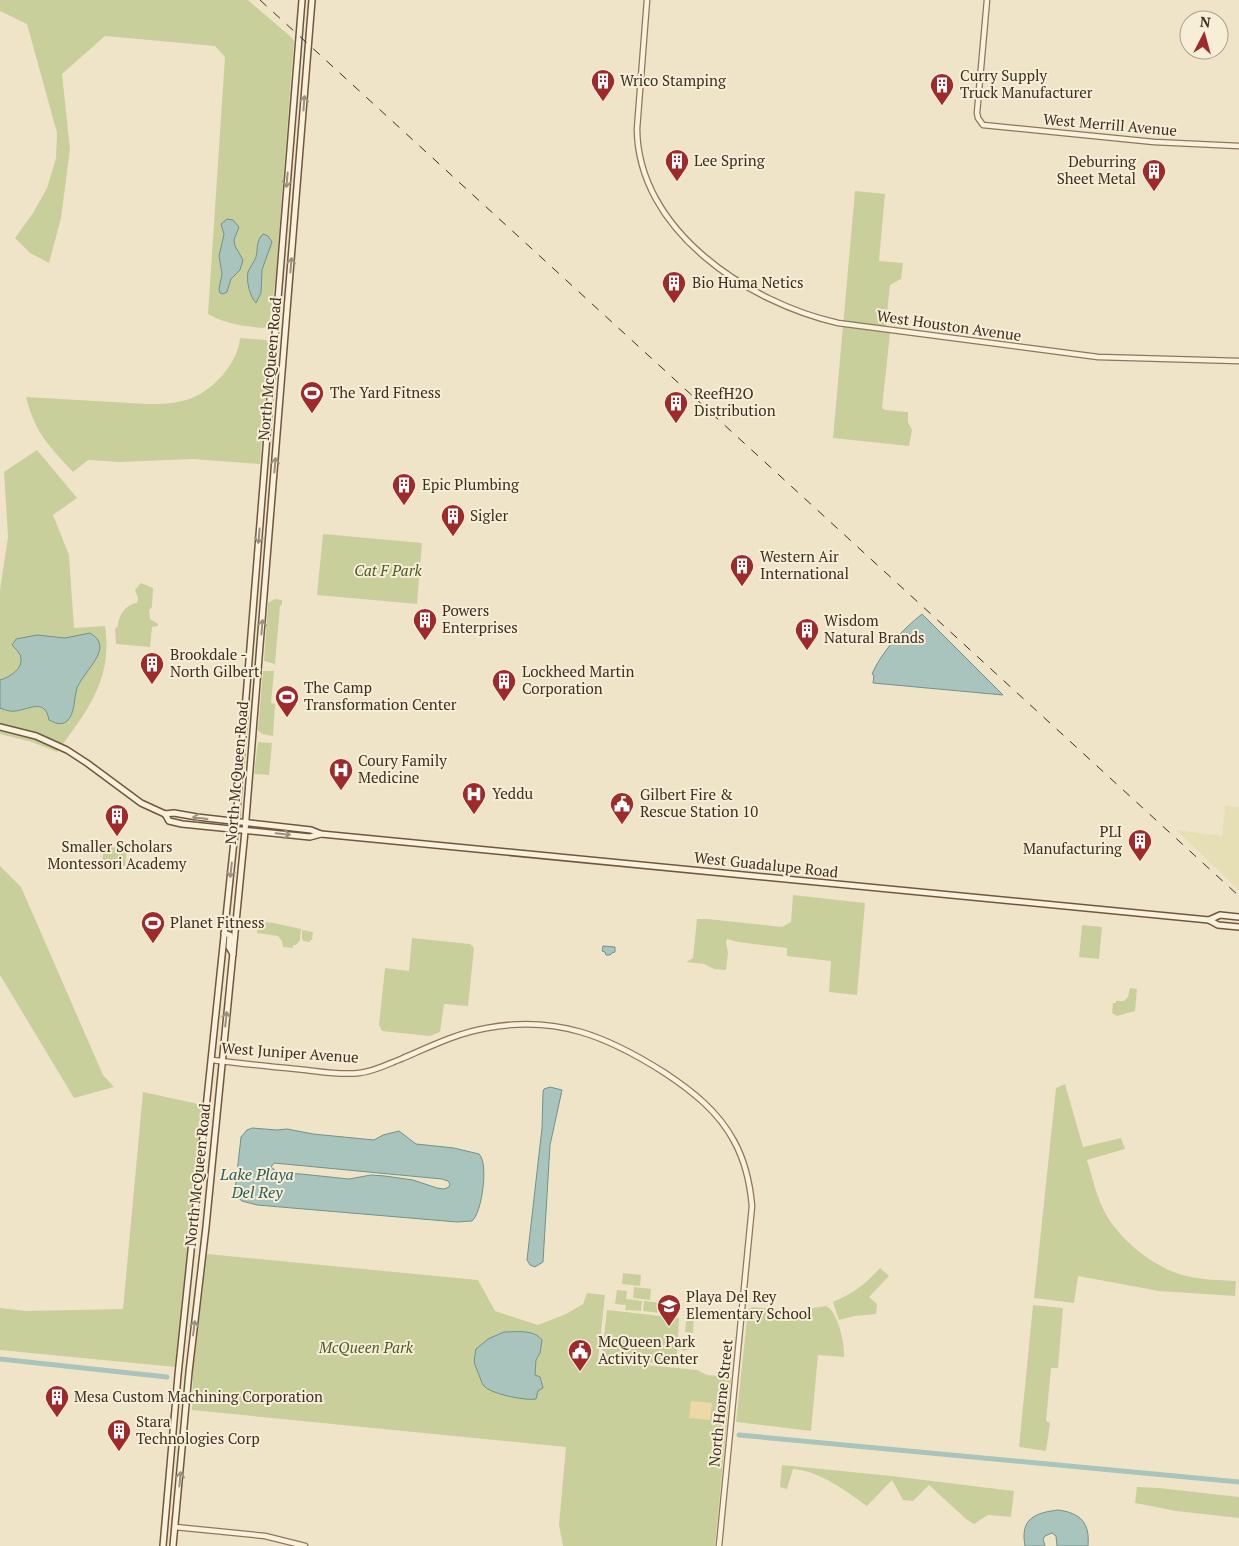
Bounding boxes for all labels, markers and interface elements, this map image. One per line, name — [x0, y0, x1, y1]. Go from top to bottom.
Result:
north arrow — [1179, 10, 1229, 60]
text: N — [1199, 12, 1212, 32]
place label: Curry Supply Truck Manufacturer — [960, 65, 1093, 102]
building icon: Wrico Stamping — [590, 68, 616, 102]
place label: Wrico Stamping — [620, 70, 727, 90]
building icon: Curry Supply Truck Manufacturer — [929, 72, 955, 106]
one-way arrow — [299, 95, 309, 111]
street label: West Merrill Avenue — [1042, 108, 1178, 140]
building icon: Lee Spring — [664, 148, 690, 182]
place label: Lee Spring — [694, 150, 766, 170]
place label: Deburring Sheet Metal — [1057, 151, 1137, 188]
building icon: Deburring Sheet Metal — [1141, 158, 1167, 192]
one-way arrow — [283, 172, 292, 188]
one-way arrow — [286, 257, 296, 273]
building icon: Bio Huma Netics — [661, 270, 687, 304]
place label: Bio Huma Netics — [692, 272, 803, 292]
street label: North McQueen Road — [253, 296, 285, 441]
street label: West Houston Avenue — [876, 305, 1023, 345]
sports icon: The Yard Fitness — [299, 380, 325, 414]
place label: The Yard Fitness — [330, 382, 441, 402]
place label: ReefH2O Distribution — [694, 383, 776, 420]
building icon: ReefH2O Distribution — [663, 390, 689, 424]
one-way arrow — [270, 457, 279, 473]
building icon: Epic Plumbing — [391, 472, 417, 506]
place label: Epic Plumbing — [422, 474, 520, 494]
building icon: Sigler — [440, 503, 466, 537]
place label: Sigler — [470, 505, 509, 525]
one-way arrow — [254, 528, 263, 544]
place label: Western Air International — [760, 546, 849, 583]
building icon: Western Air International — [729, 553, 755, 587]
park label: Cat F Park — [354, 560, 422, 580]
place label: Powers Enterprises — [442, 600, 518, 637]
building icon: Powers Enterprises — [412, 607, 438, 641]
place label: Wisdom Natural Brands — [824, 610, 925, 647]
building icon: Wisdom Natural Brands — [794, 617, 820, 651]
one-way arrow — [257, 619, 266, 635]
place label: Brookdale - North Gilbert — [170, 644, 260, 681]
building icon: Brookdale - North Gilbert — [139, 651, 165, 685]
place label: Lockheed Martin Corporation — [522, 661, 635, 698]
building icon: Lockheed Martin Corporation — [491, 668, 517, 702]
place label: The Camp Transformation Center — [304, 677, 457, 714]
sports icon: The Camp Transformation Center — [274, 684, 300, 718]
street label: North McQueen Road — [220, 700, 252, 845]
place label: Coury Family Medicine — [358, 750, 447, 787]
hospital icon: Coury Family Medicine — [328, 757, 354, 791]
hospital icon: Yeddu — [461, 781, 487, 815]
place label: Yeddu — [492, 783, 533, 803]
place label: Gilbert Fire & Rescue Station 10 — [640, 784, 758, 821]
public building icon: Gilbert Fire & Rescue Station 10 — [609, 791, 635, 825]
building icon: Smaller Scholars Montessori Academy — [104, 803, 130, 837]
one-way arrow — [192, 813, 208, 823]
place label: PLI Manufacturing — [1023, 821, 1123, 858]
building icon: PLI Manufacturing — [1127, 828, 1153, 862]
one-way arrow — [275, 829, 291, 839]
place label: Smaller Scholars Montessori Academy — [48, 836, 187, 873]
street label: West Guadalupe Road — [693, 846, 839, 882]
one-way arrow — [226, 862, 236, 878]
sports icon: Planet Fitness — [140, 910, 166, 944]
place label: Planet Fitness — [170, 912, 264, 932]
one-way arrow — [222, 1011, 231, 1027]
street label: West Juniper Avenue — [221, 1037, 359, 1067]
street label: North McQueen Road — [180, 1102, 214, 1247]
water label: Lake Playa Del Rey — [219, 1163, 294, 1203]
place label: Playa Del Rey Elementary School — [686, 1286, 812, 1323]
school or university icon: Playa Del Rey Elementary School — [656, 1293, 682, 1327]
one-way arrow — [189, 1320, 199, 1336]
place label: McQueen Park Activity Center — [598, 1331, 699, 1368]
park label: McQueen Park — [318, 1337, 414, 1357]
public building icon: McQueen Park Activity Center — [567, 1338, 593, 1372]
street label: North Horne Street — [703, 1338, 737, 1468]
building icon: Mesa Custom Machining Corporation — [44, 1384, 70, 1418]
place label: Mesa Custom Machining Corporation — [74, 1386, 323, 1406]
place label: Stara Technologies Corp — [136, 1411, 260, 1448]
building icon: Stara Technologies Corp — [106, 1418, 132, 1452]
one-way arrow — [175, 1471, 185, 1487]

